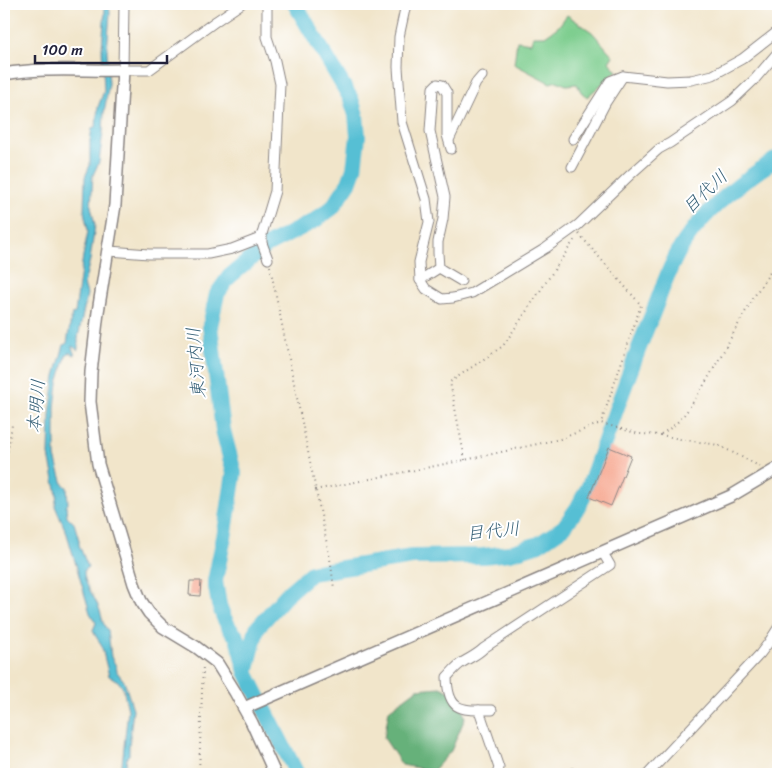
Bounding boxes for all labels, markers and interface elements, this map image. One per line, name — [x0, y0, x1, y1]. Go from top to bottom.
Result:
scale bar — [35, 32, 168, 64]
text: 100 m — [42, 37, 83, 63]
water label: 目代川 — [674, 162, 736, 222]
water label: 東河内川 — [177, 326, 215, 400]
water label: 本明川 — [18, 378, 54, 434]
water label: 目代川 — [464, 512, 522, 550]

